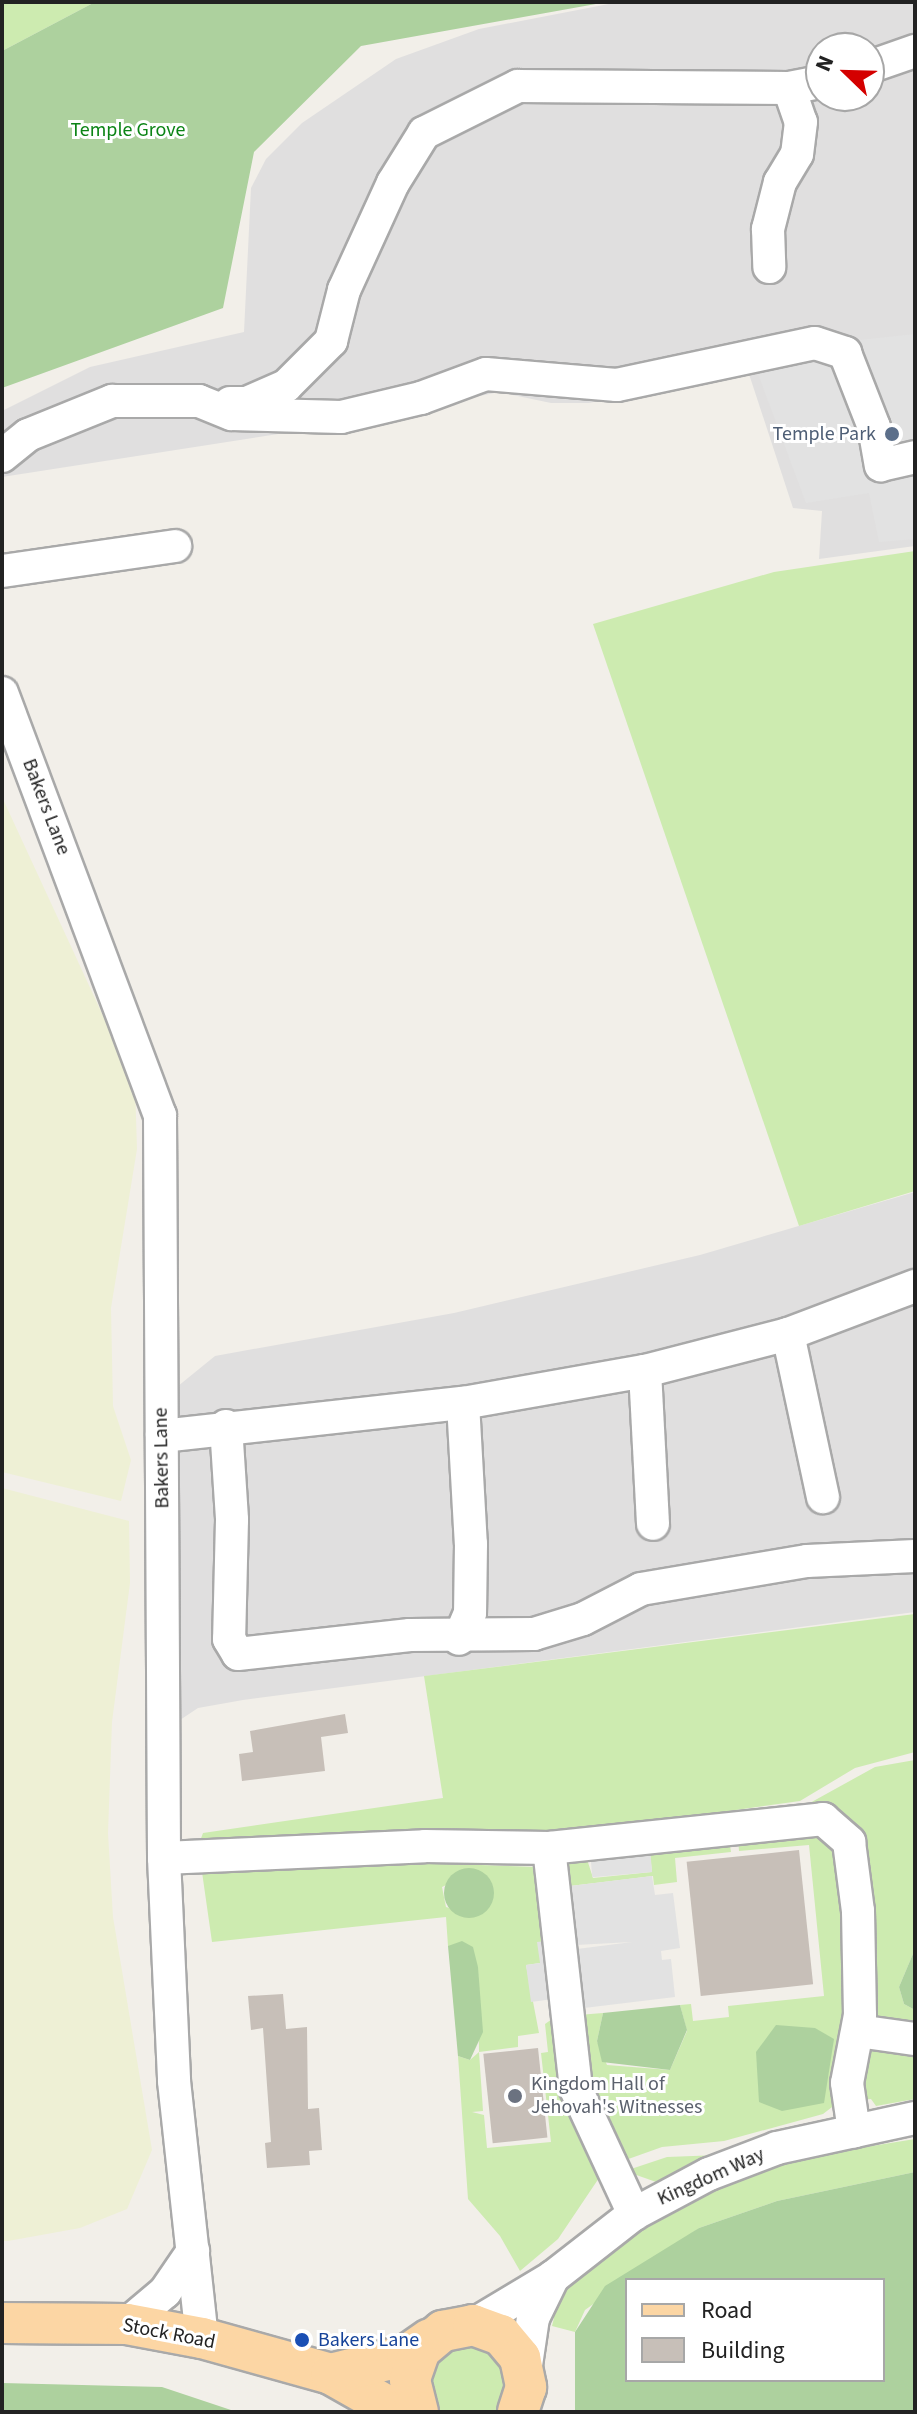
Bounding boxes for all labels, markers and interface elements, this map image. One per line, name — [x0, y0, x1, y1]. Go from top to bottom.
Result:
north arrow — [805, 32, 885, 112]
text: N — [807, 50, 842, 76]
park label: Temple Grove — [70, 118, 186, 142]
place label: Temple Park — [773, 422, 876, 446]
marker: Temple Park — [883, 425, 901, 443]
street label: Bakers Lane — [17, 755, 75, 859]
street label: Bakers Lane — [149, 1407, 175, 1509]
place label: Kingdom Hall of Jehovah's Witnesses — [531, 2072, 702, 2119]
marker: Kingdom Hall of Jehovah's Witnesses — [506, 2087, 524, 2105]
street label: Kingdom Way — [654, 2143, 768, 2211]
legend — [625, 2278, 885, 2382]
text: Road — [701, 2293, 753, 2328]
street label: Stock Road — [121, 2313, 217, 2355]
place label: Bakers Lane — [318, 2328, 419, 2352]
marker: Bakers Lane — [293, 2331, 311, 2349]
text: Building — [701, 2333, 785, 2368]

